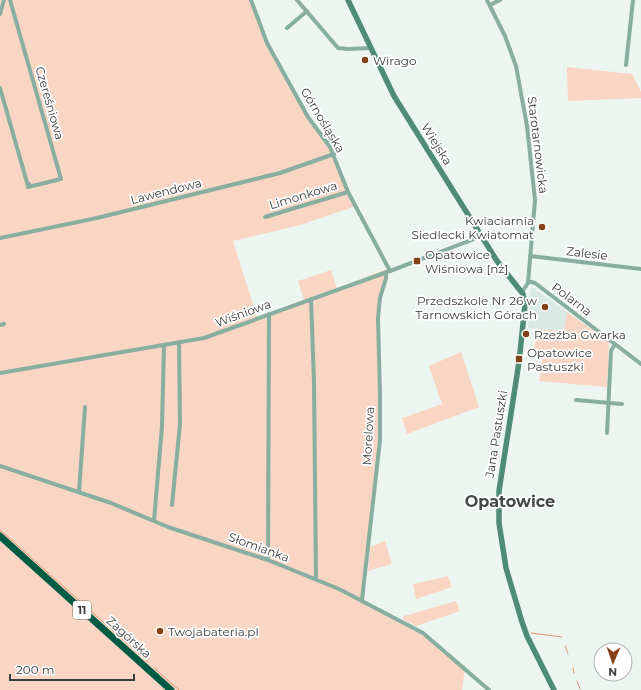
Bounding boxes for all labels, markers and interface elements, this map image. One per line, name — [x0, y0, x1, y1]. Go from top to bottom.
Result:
place label: Wirago — [373, 53, 417, 68]
marker: Wirago — [360, 55, 370, 65]
street label: Czereśniowa — [32, 65, 68, 141]
street label: Górnośląska — [298, 85, 348, 155]
street label: Starotarnowicka — [525, 96, 551, 194]
street label: Wiejska — [418, 120, 456, 168]
street label: Lawendowa — [129, 175, 203, 207]
street label: Limonkowa — [267, 178, 339, 212]
place label: Kwiaciarnia Siedlecki Kwiatomat — [412, 213, 534, 242]
marker: Kwiaciarnia Siedlecki Kwiatomat — [537, 222, 547, 232]
street label: Zalesie — [565, 243, 609, 263]
place label: Opatowice Wiśniowa [nż] — [425, 247, 508, 276]
marker: Opatowice Wiśniowa [nż] — [412, 256, 422, 266]
street label: Polarna — [549, 279, 595, 319]
place label: Przedszkole Nr 26 w Tarnowskich Górach — [416, 293, 537, 322]
street label: Wiśniowa — [213, 296, 273, 330]
marker: Przedszkole Nr 26 w Tarnowskich Górach — [540, 302, 550, 312]
place label: Rzeźba Gwarka — [534, 327, 626, 342]
marker: Rzeźba Gwarka — [521, 329, 531, 339]
place label: Opatowice Pastuszki — [527, 345, 592, 374]
marker: Opatowice Pastuszki — [514, 354, 524, 364]
street label: Jana Pastuszki — [482, 389, 510, 480]
street label: Morelowa — [359, 406, 377, 466]
district label: Opatowice — [465, 492, 555, 511]
street label: Słomianka — [227, 529, 291, 565]
road number: 11 — [73, 601, 91, 619]
street label: Zagórska — [103, 613, 155, 661]
place label: Twojabateria.pl — [168, 624, 259, 639]
marker: Twojabateria.pl — [155, 626, 165, 636]
north arrow — [593, 642, 633, 682]
scale bar — [10, 656, 134, 682]
text: 200 m — [16, 662, 55, 677]
text: N — [608, 665, 617, 679]

